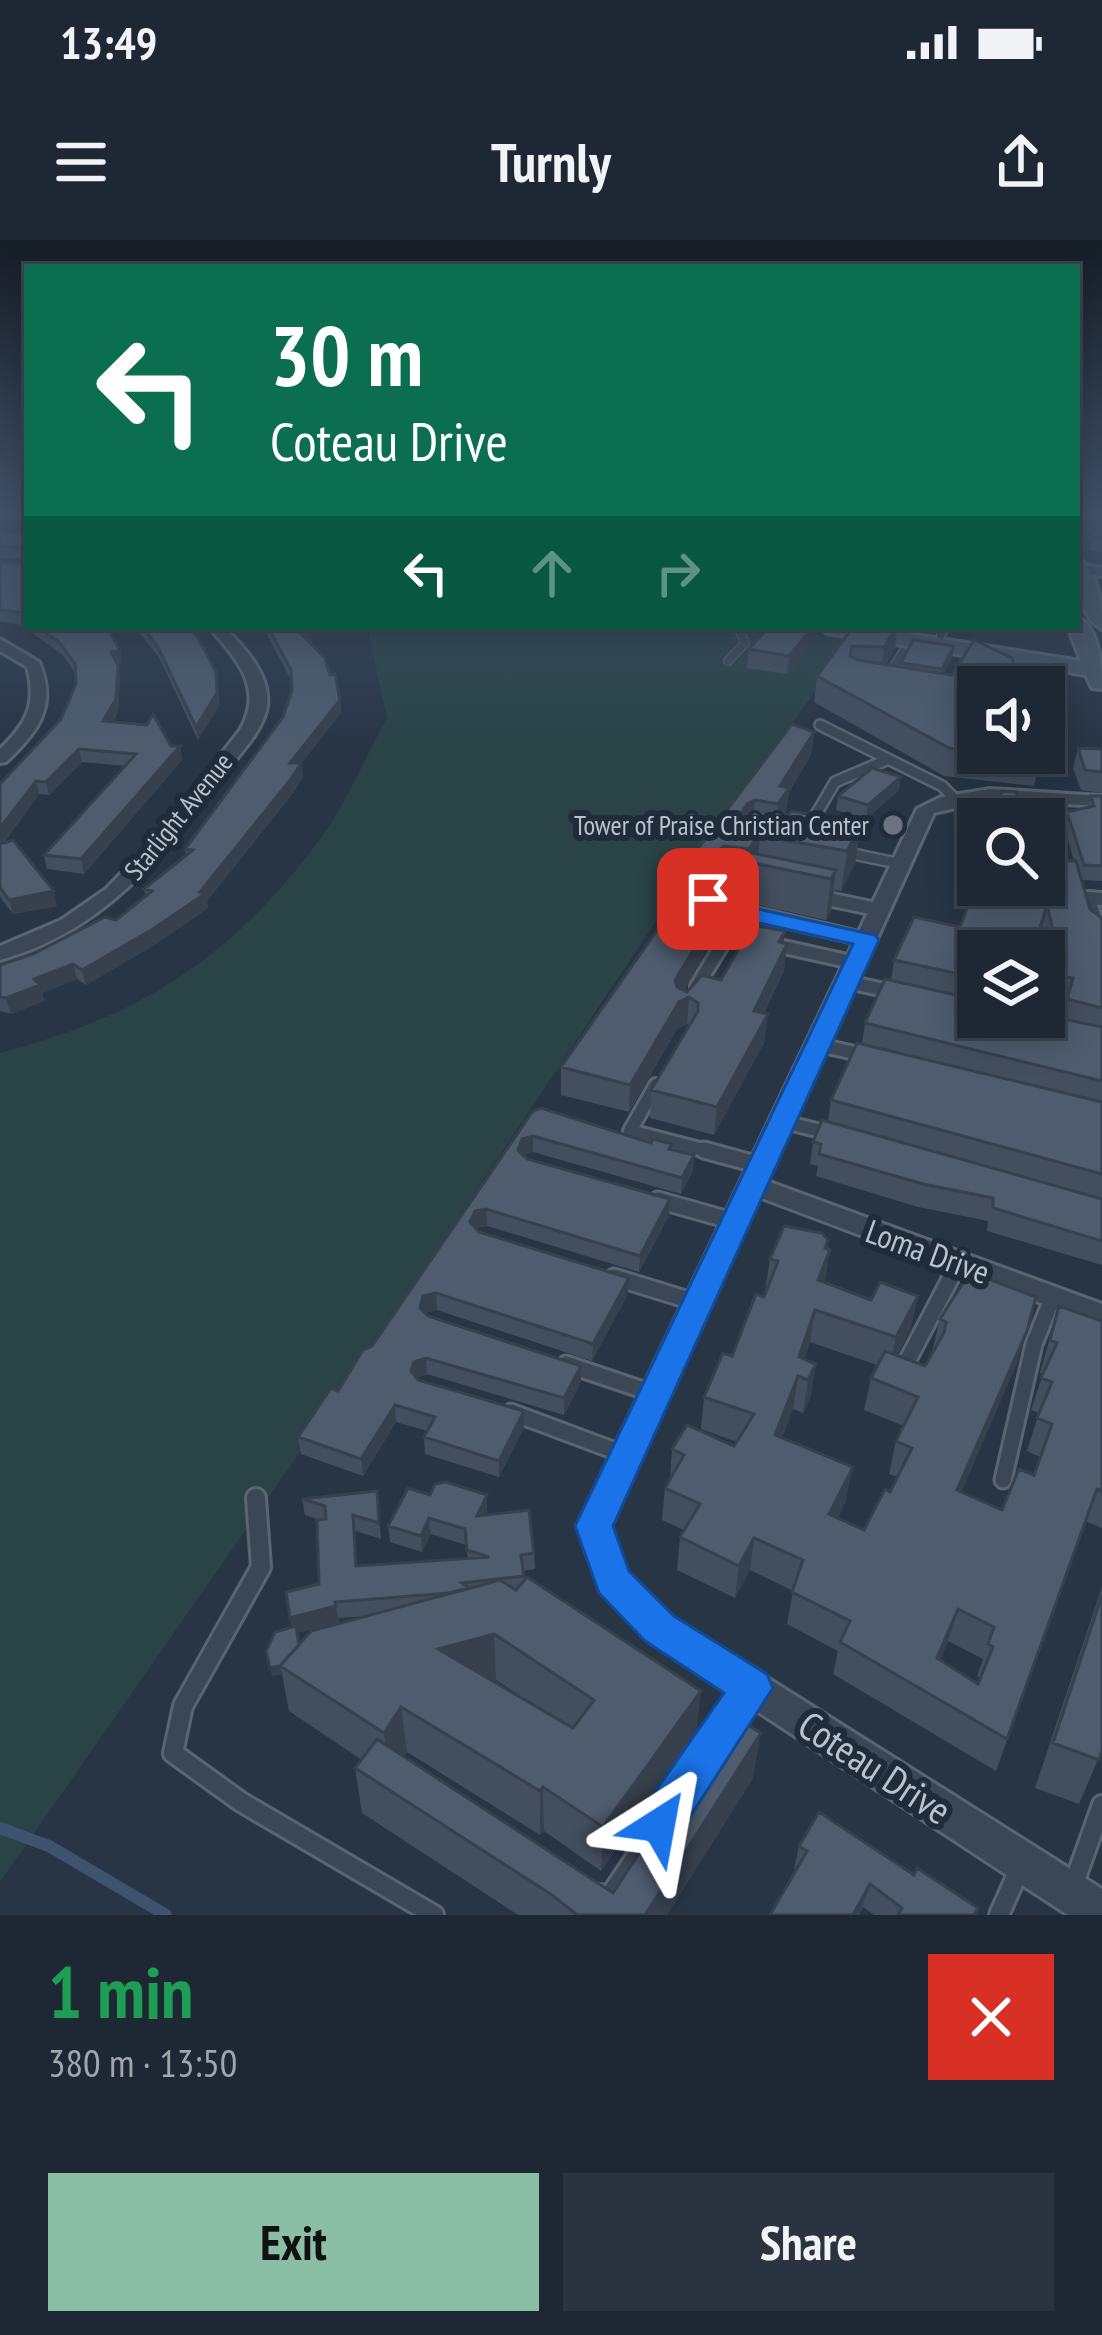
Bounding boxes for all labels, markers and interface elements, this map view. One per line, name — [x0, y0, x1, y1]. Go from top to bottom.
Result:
text: 13:49 — [60, 13, 157, 71]
text: Turnly — [491, 127, 611, 197]
icon: menu — [48, 129, 114, 195]
icon: share — [988, 129, 1054, 195]
text: 30 m — [270, 300, 423, 409]
icon: left — [72, 312, 228, 468]
text: Coteau Drive — [270, 406, 508, 476]
icon: left — [393, 540, 459, 606]
icon: ahead — [519, 540, 585, 606]
icon: right — [645, 540, 711, 606]
map controls — [957, 666, 1065, 1038]
button: sound — [957, 666, 1065, 774]
street label: Starlight Avenue — [116, 746, 240, 886]
button: search — [957, 798, 1065, 906]
place label: Tower of Praise Christian Center — [574, 808, 870, 842]
marker: Tower of Praise Christian Center — [880, 812, 906, 838]
pin — [657, 848, 759, 950]
icon: arrive — [675, 866, 741, 932]
button: layers — [957, 930, 1065, 1038]
street label: Loma Drive — [860, 1209, 996, 1293]
street label: Coteau Drive — [789, 1699, 961, 1835]
position arrow — [596, 1762, 722, 1888]
text: 1 min — [48, 1945, 193, 2038]
button: close — [928, 1954, 1054, 2080]
text: 380 m · 13:50 — [48, 2037, 237, 2088]
button: Exit — [48, 2173, 539, 2311]
button: Share — [563, 2173, 1054, 2311]

